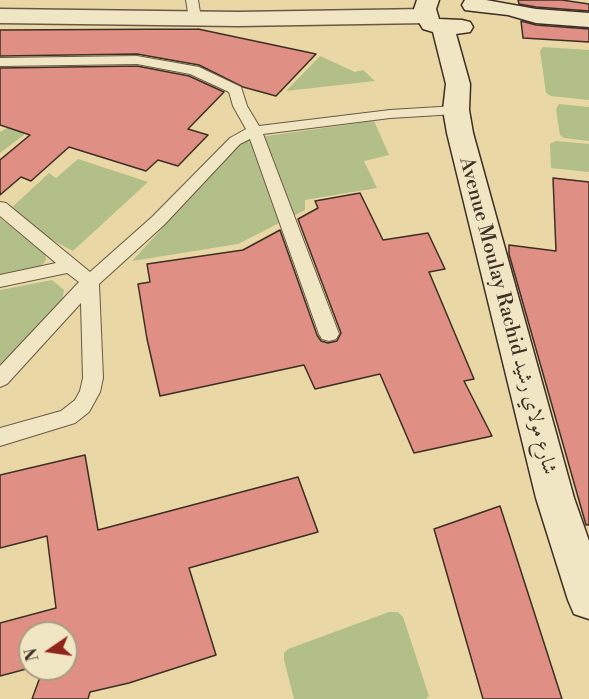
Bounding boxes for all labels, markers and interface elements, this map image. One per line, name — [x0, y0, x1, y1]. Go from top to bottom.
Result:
street label: Avenue Moulay Rachid شارع مولاي رشيد — [453, 155, 561, 477]
north arrow — [18, 621, 78, 681]
text: N — [21, 646, 44, 663]

